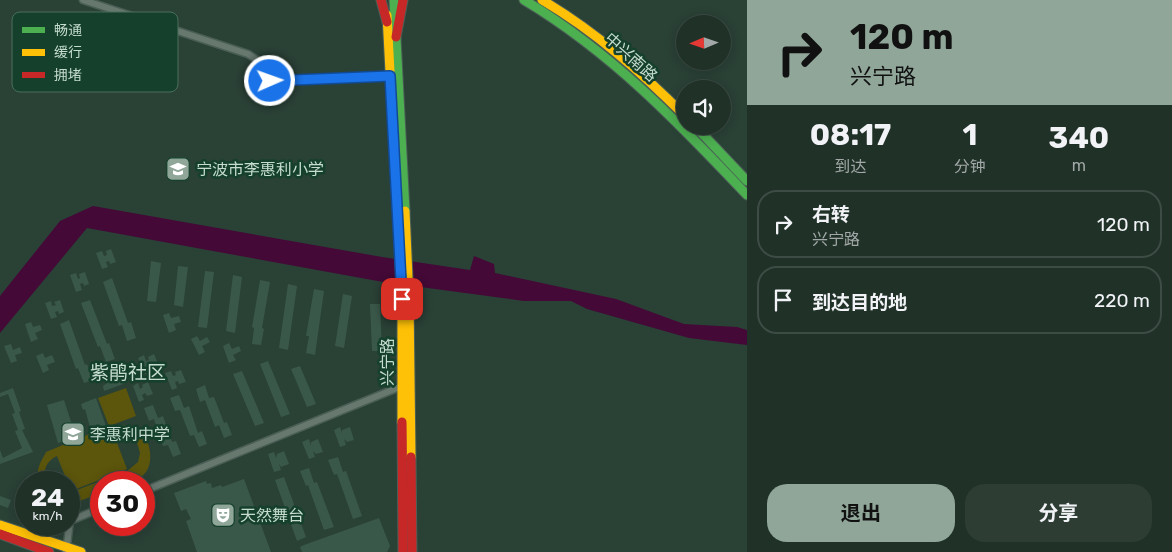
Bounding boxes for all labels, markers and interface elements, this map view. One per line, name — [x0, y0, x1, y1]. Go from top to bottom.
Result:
legend — [12, 12, 178, 92]
north arrow — [676, 15, 731, 70]
map controls — [676, 15, 731, 135]
text: 120 m — [850, 16, 953, 58]
icon: right — [767, 20, 832, 85]
text: 畅通 — [54, 22, 82, 39]
street label: 中兴南路 — [601, 29, 661, 85]
text: 缓行 — [54, 44, 82, 61]
position arrow — [243, 54, 295, 106]
text: 兴宁路 — [850, 63, 916, 90]
text: 拥堵 — [54, 67, 82, 84]
button: sound — [676, 80, 731, 135]
text: 08:17 — [810, 117, 891, 153]
text: 1 — [962, 117, 977, 153]
text: 340 — [1049, 120, 1109, 156]
school or university icon: 宁波市李惠利小学 — [165, 156, 191, 182]
text: m — [1072, 156, 1086, 175]
text: 到达 — [834, 157, 866, 176]
text: 分钟 — [954, 157, 986, 176]
place label: 宁波市李惠利小学 — [196, 160, 324, 179]
text: 右转 — [812, 203, 850, 226]
icon: right — [769, 210, 797, 238]
text: 120 m — [1097, 213, 1150, 236]
text: 兴宁路 — [812, 230, 860, 249]
pin — [381, 278, 423, 320]
icon: arrive — [388, 285, 416, 313]
icon: arrive — [769, 286, 797, 314]
text: 220 m — [1094, 289, 1150, 312]
text: 到达目的地 — [812, 291, 907, 314]
street label: 兴宁路 — [378, 338, 397, 386]
district label: 紫鹃社区 — [90, 361, 166, 384]
school or university icon: 李惠利中学 — [60, 421, 86, 447]
place label: 李惠利中学 — [90, 425, 170, 444]
speed limit sign: 30 — [90, 471, 155, 536]
text: 24 — [31, 483, 64, 512]
button: 退出 — [767, 484, 955, 542]
button: 分享 — [965, 484, 1152, 542]
theatre icon: 天然舞台 — [210, 502, 236, 528]
place label: 天然舞台 — [240, 506, 304, 525]
text: km/h — [33, 509, 62, 523]

